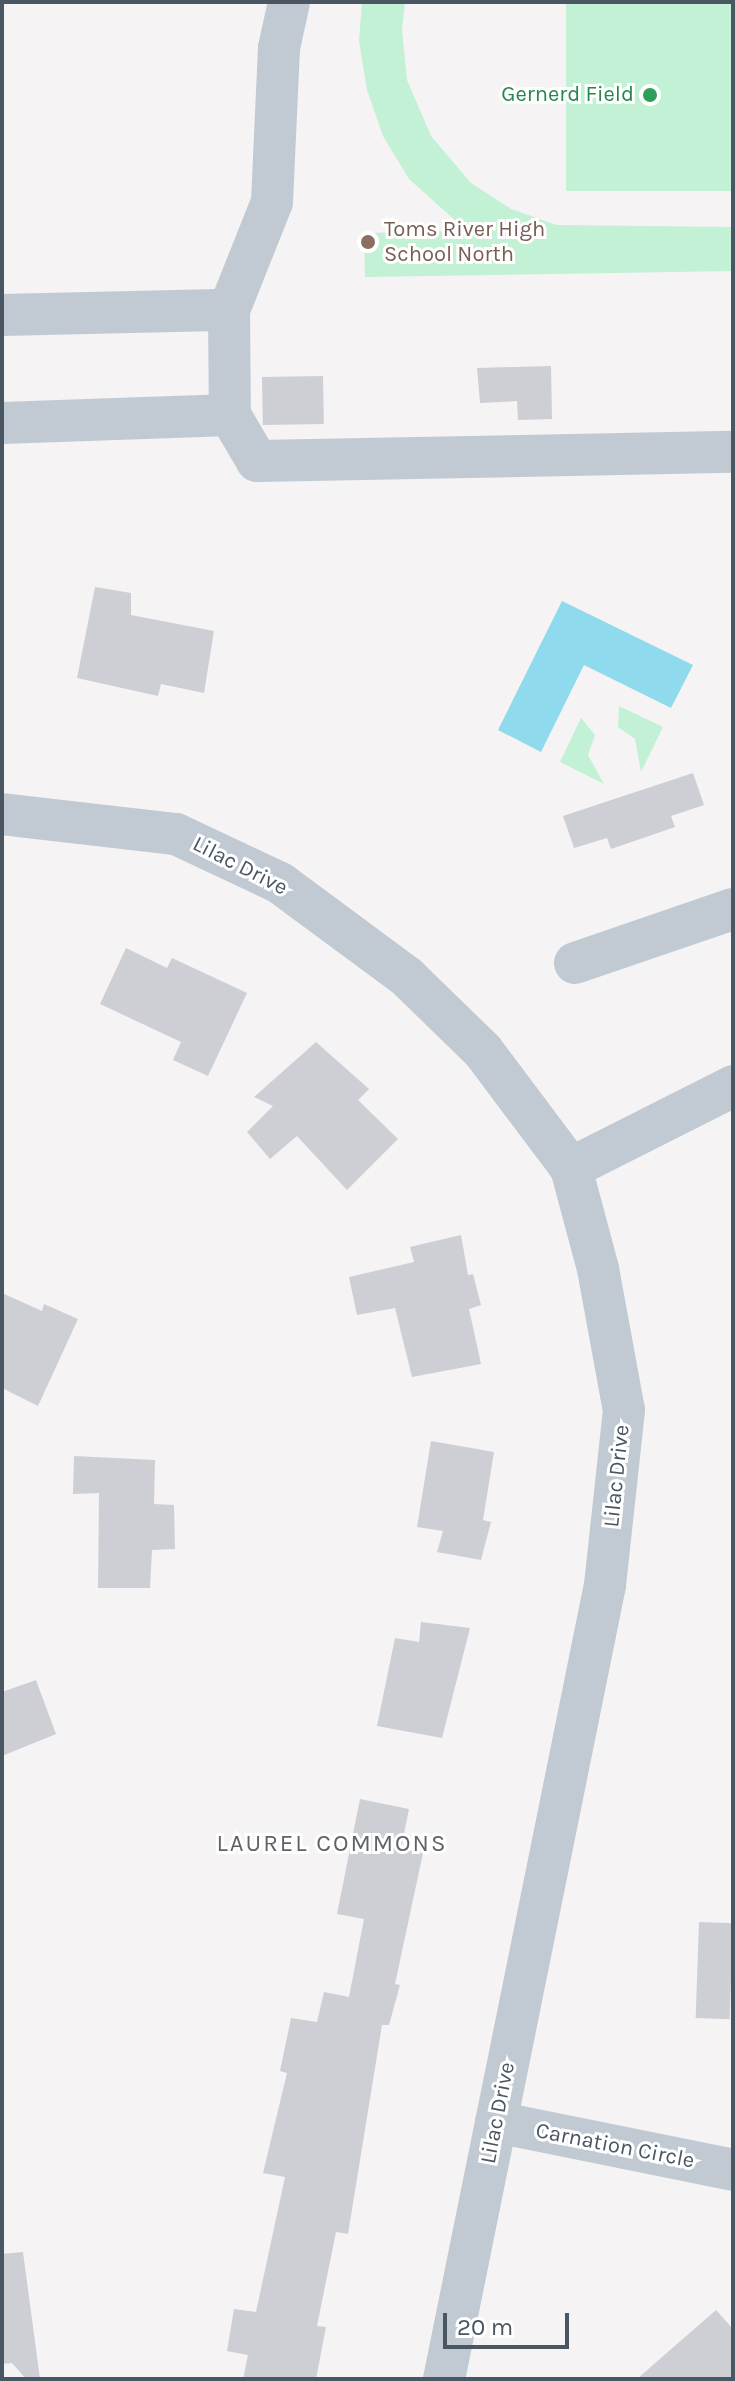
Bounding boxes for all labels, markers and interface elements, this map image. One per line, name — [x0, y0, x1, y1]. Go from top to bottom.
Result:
place label: Gernerd Field — [501, 82, 634, 108]
marker: Gernerd Field — [641, 86, 659, 104]
place label: Toms River High School North — [384, 216, 545, 268]
marker: Toms River High School North — [359, 233, 377, 251]
street label: Lilac Drive — [188, 831, 292, 901]
street label: Lilac Drive — [598, 1423, 636, 1529]
district label: LAUREL COMMONS — [216, 1830, 448, 1858]
street label: Lilac Drive — [475, 2060, 521, 2166]
street label: Carnation Circle — [533, 2118, 697, 2174]
scale bar — [447, 2297, 573, 2347]
text: 20 m — [457, 2313, 513, 2341]

